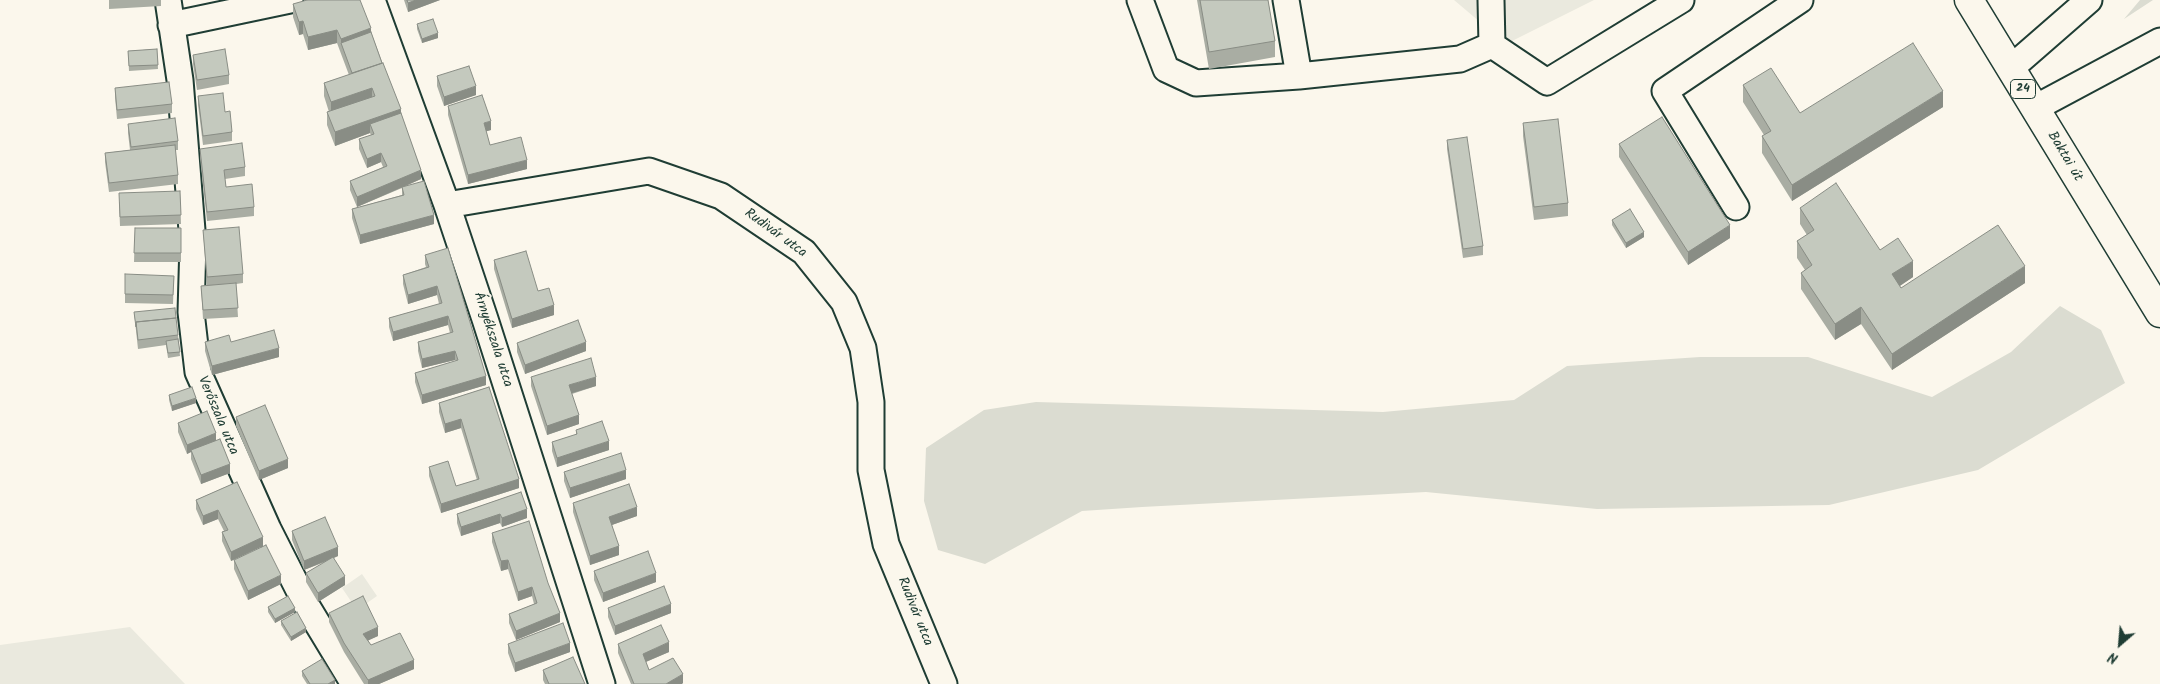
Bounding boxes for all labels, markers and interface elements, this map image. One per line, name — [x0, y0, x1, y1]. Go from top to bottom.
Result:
road number: 24 — [2010, 80, 2036, 98]
street label: Baktai út — [2043, 129, 2085, 185]
street label: Rudivár utca — [741, 206, 809, 262]
street label: Árnyékszala utca — [469, 290, 515, 390]
street label: Verőszala utca — [193, 374, 241, 458]
street label: Rudivár utca — [893, 575, 935, 649]
north arrow — [2095, 619, 2145, 669]
text: N — [2104, 646, 2122, 669]

